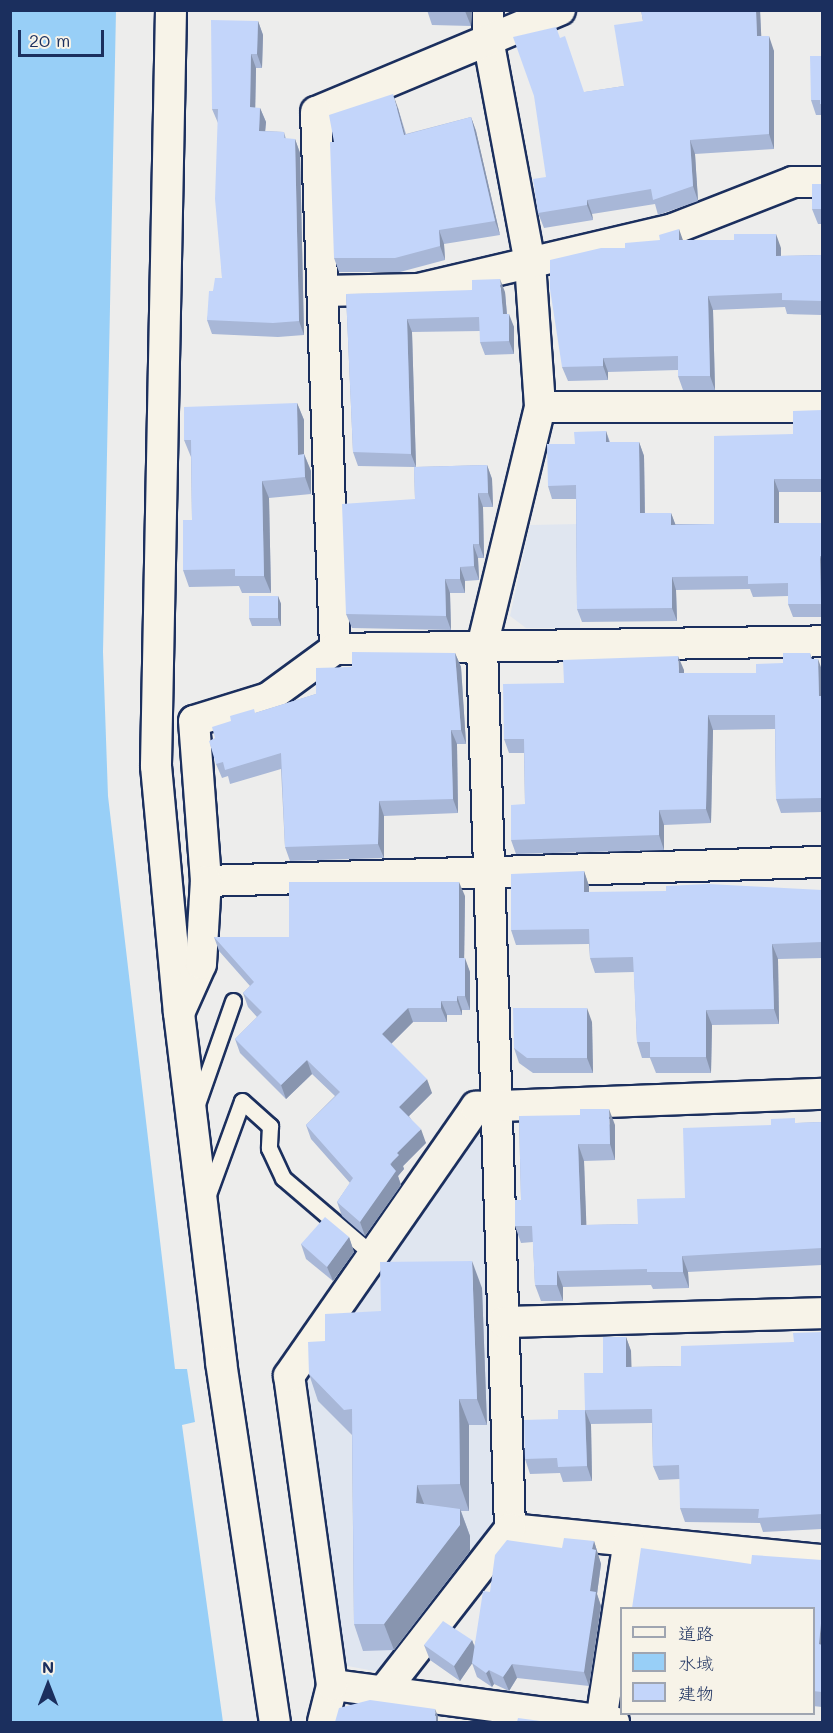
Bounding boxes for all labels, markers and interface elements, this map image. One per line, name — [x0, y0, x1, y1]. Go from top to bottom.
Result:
scale bar — [21, 18, 106, 56]
text: 20 m — [29, 28, 70, 52]
legend — [620, 1607, 815, 1715]
text: 道路 — [678, 1621, 714, 1645]
text: 水域 — [678, 1651, 714, 1675]
north arrow — [18, 1655, 78, 1715]
text: N — [42, 1656, 54, 1677]
text: 建物 — [678, 1681, 714, 1705]

